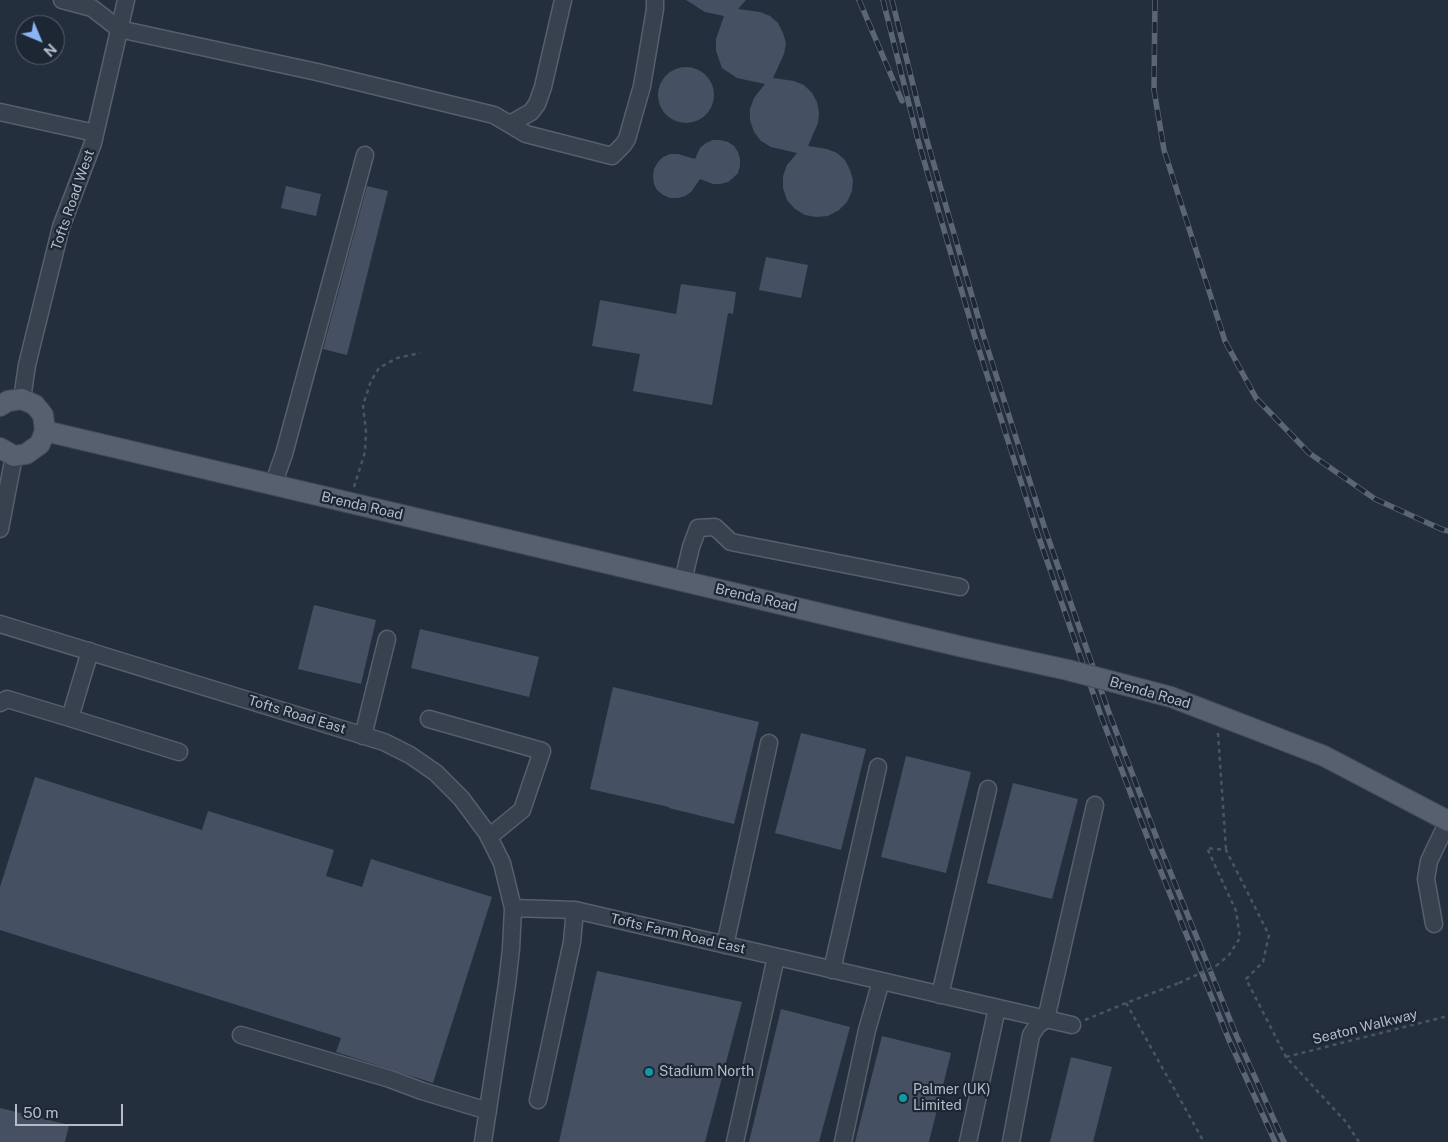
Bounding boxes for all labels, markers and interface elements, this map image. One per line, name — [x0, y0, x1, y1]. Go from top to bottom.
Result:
north arrow — [15, 15, 65, 65]
text: N — [40, 40, 59, 59]
street label: Tofts Road West — [48, 147, 98, 253]
street label: Brenda Road — [319, 488, 405, 524]
street label: Brenda Road — [713, 580, 799, 616]
street label: Brenda Road — [1108, 673, 1192, 713]
street label: Tofts Road East — [246, 692, 348, 738]
street label: Tofts Farm Road East — [609, 910, 747, 958]
street label: Seaton Walkway — [1311, 1006, 1419, 1048]
place label: Stadium North — [659, 1064, 754, 1080]
marker: Stadium North — [643, 1066, 655, 1078]
place label: Palmer (UK) Limited — [913, 1082, 991, 1114]
marker: Palmer (UK) Limited — [897, 1092, 909, 1104]
scale bar — [18, 1094, 125, 1126]
text: 50 m — [23, 1104, 58, 1121]

